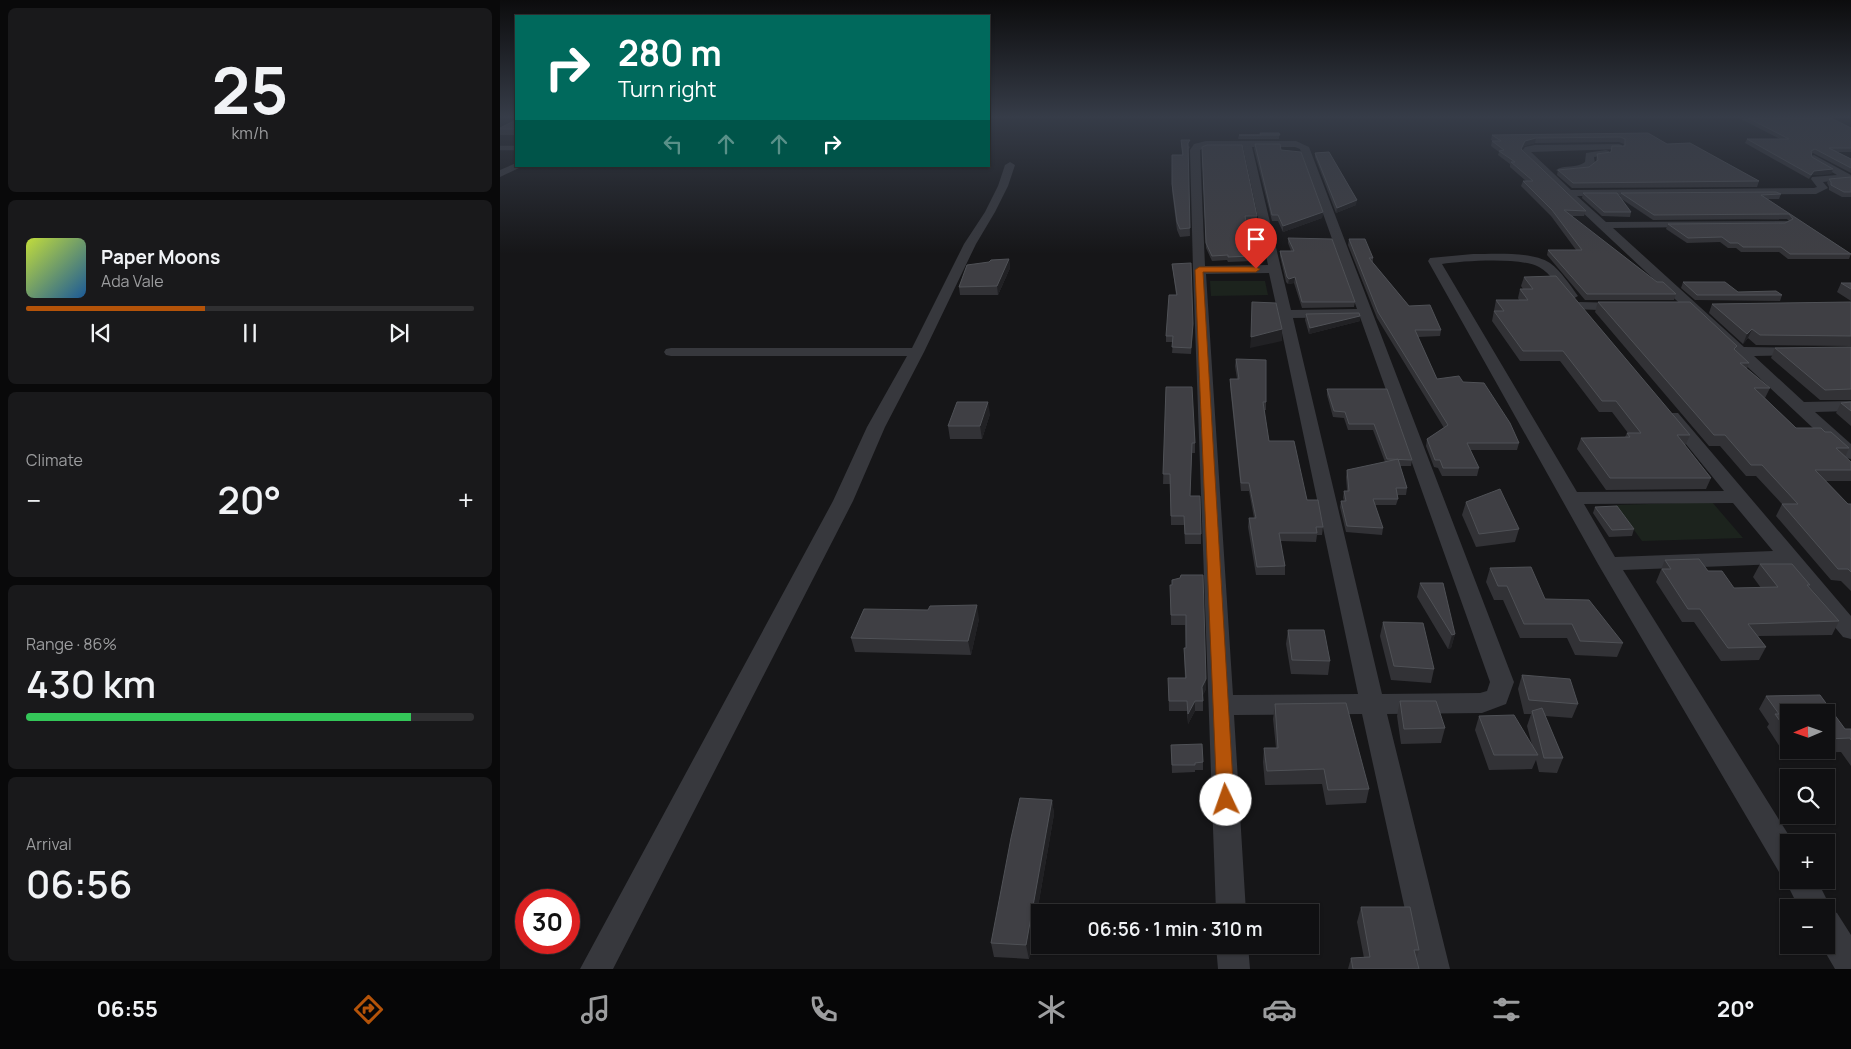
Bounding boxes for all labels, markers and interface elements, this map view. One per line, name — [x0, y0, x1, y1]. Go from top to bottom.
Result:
text: 280 m — [618, 29, 722, 77]
icon: right — [535, 35, 600, 100]
text: 25 — [212, 45, 288, 134]
text: Turn right — [618, 74, 716, 104]
text: km/h — [231, 122, 269, 144]
icon: left — [659, 130, 687, 158]
icon: ahead — [712, 130, 740, 158]
icon: ahead — [765, 130, 793, 158]
icon: right — [818, 130, 846, 158]
pin — [1235, 218, 1277, 269]
icon: arrive — [1242, 225, 1270, 253]
text: Paper Moons — [101, 244, 220, 270]
text: Ada Vale — [101, 270, 164, 292]
icon: previous — [87, 319, 115, 347]
icon: pause — [236, 319, 264, 347]
icon: next — [385, 319, 413, 347]
text: Climate — [26, 449, 83, 471]
text: 20° — [218, 473, 281, 525]
text: − — [26, 481, 41, 519]
text: + — [458, 481, 474, 519]
text: Range · 86% — [26, 633, 117, 655]
text: 430 km — [26, 657, 156, 709]
north arrow — [1780, 704, 1835, 759]
map controls — [1780, 704, 1835, 954]
button: search — [1780, 769, 1835, 824]
position arrow — [1199, 773, 1251, 825]
text: Arrival — [26, 833, 72, 855]
button: + — [1780, 834, 1835, 889]
text: 06:56 — [26, 857, 132, 909]
speed limit sign: 30 — [515, 889, 580, 954]
button: − — [1780, 899, 1835, 954]
text: 06:56 · 1 min · 310 m — [1088, 916, 1262, 942]
icon: directions — [351, 992, 386, 1027]
icon: music — [578, 992, 613, 1027]
icon: phone — [806, 992, 841, 1027]
icon: climate — [1034, 992, 1069, 1027]
icon: car — [1262, 992, 1297, 1027]
icon: filters — [1489, 992, 1524, 1027]
text: 06:55 — [96, 994, 158, 1024]
text: 20° — [1717, 994, 1755, 1024]

